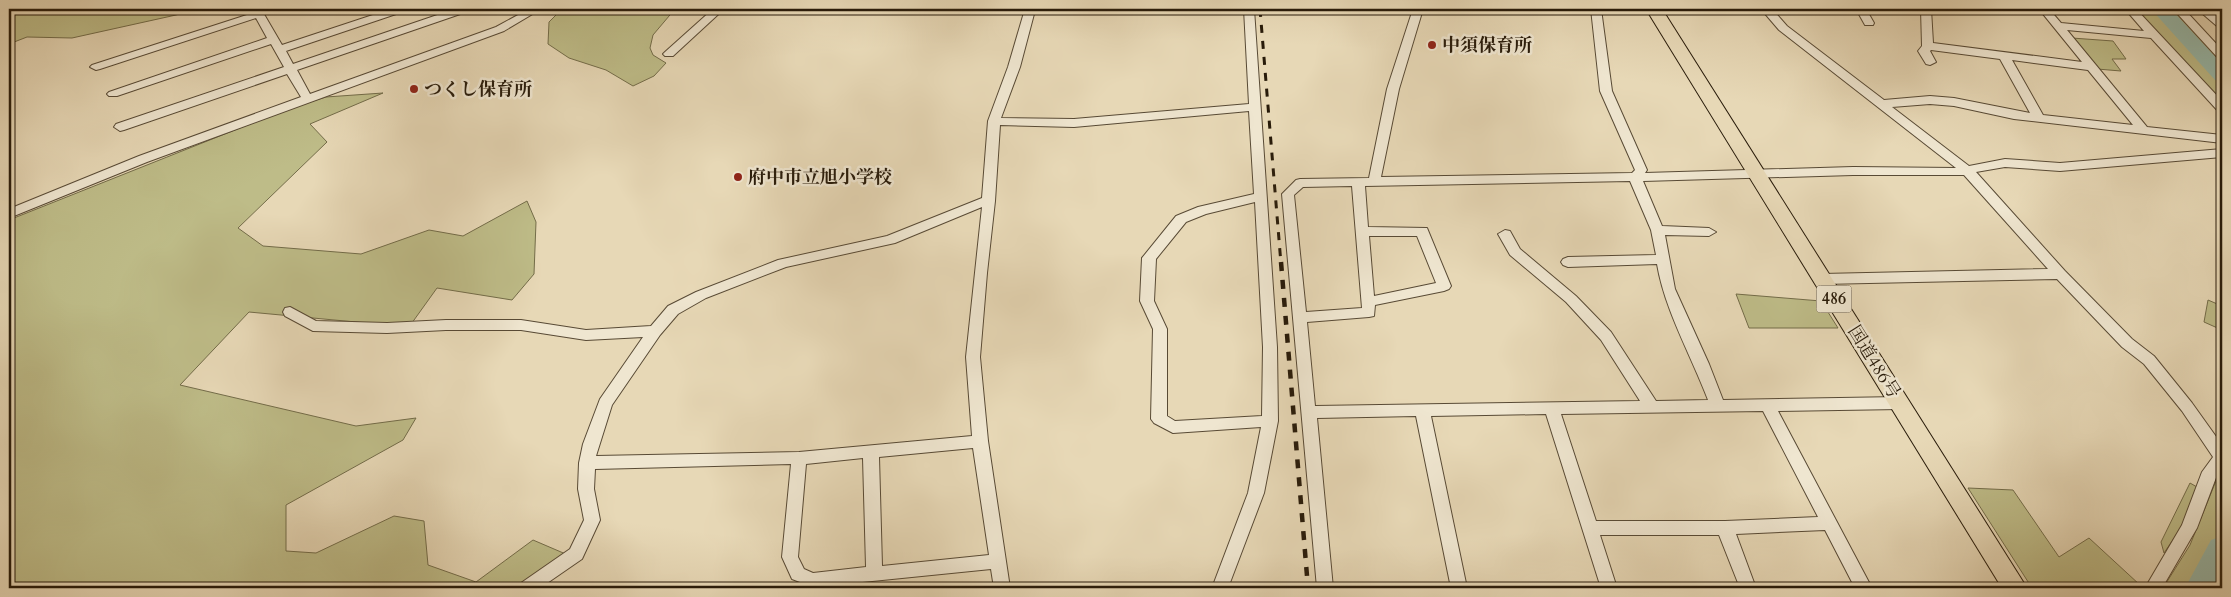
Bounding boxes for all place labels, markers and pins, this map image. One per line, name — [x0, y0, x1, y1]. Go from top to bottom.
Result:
place label: 中須保育所 — [1442, 33, 1532, 58]
marker: 中須保育所 — [1426, 39, 1438, 51]
place label: つくし保育所 — [424, 77, 532, 102]
marker: つくし保育所 — [408, 83, 420, 95]
place label: 府中市立旭小学校 — [748, 165, 892, 190]
marker: 府中市立旭小学校 — [732, 171, 744, 183]

